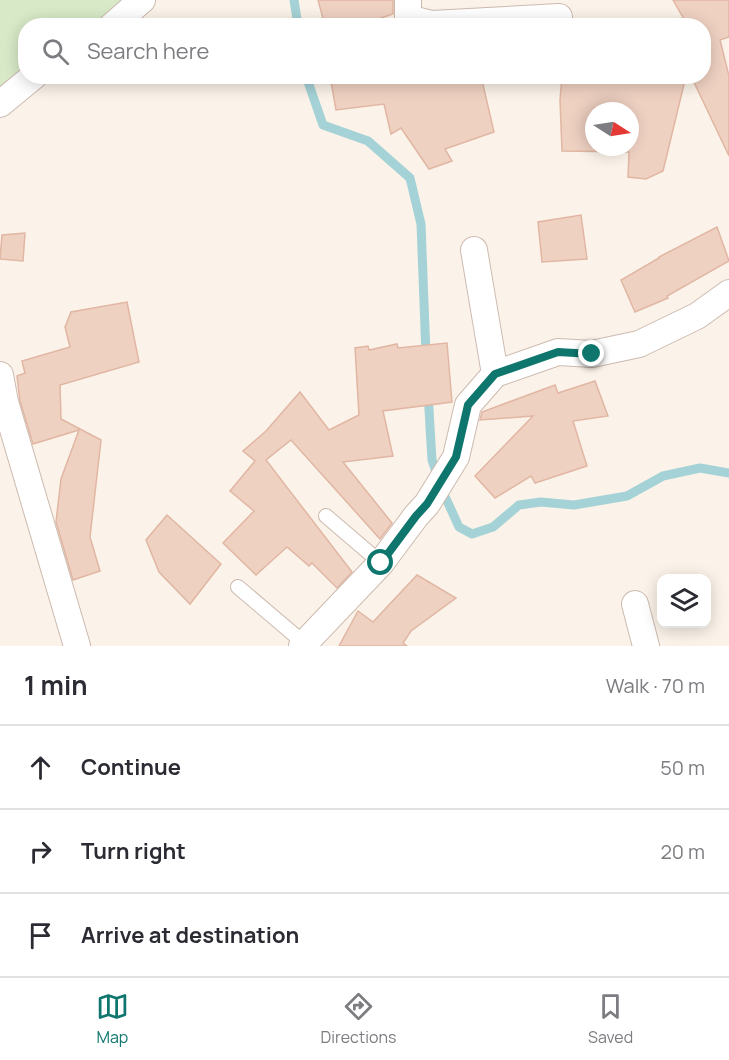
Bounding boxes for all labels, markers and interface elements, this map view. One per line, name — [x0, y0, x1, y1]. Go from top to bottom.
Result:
search box — [18, 18, 711, 84]
icon: search — [39, 35, 72, 68]
text: Search here — [87, 36, 209, 66]
north arrow — [585, 102, 639, 156]
route end — [578, 340, 604, 366]
route start — [367, 549, 393, 575]
map controls — [657, 574, 711, 628]
button: layers — [657, 574, 711, 628]
text: 1 min — [24, 667, 88, 703]
text: Walk · 70 m — [606, 672, 705, 699]
icon: ahead — [24, 751, 57, 784]
text: Continue — [81, 752, 181, 782]
text: 50 m — [660, 754, 705, 781]
icon: right — [24, 835, 57, 868]
text: Turn right — [81, 836, 186, 866]
text: 20 m — [660, 838, 705, 865]
icon: arrive — [24, 919, 57, 952]
text: Arrive at destination — [81, 920, 299, 950]
tab: Map — [96, 990, 129, 1048]
tab: Directions — [321, 990, 396, 1048]
tab: Saved — [588, 990, 633, 1048]

